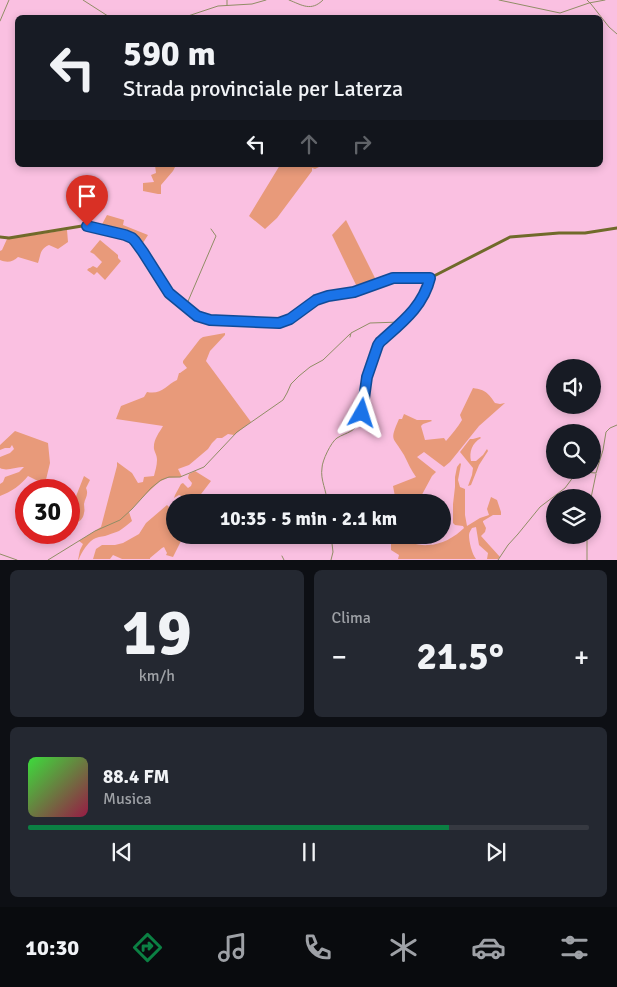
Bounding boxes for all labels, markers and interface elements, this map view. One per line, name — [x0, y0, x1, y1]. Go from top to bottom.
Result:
text: 590 m — [123, 32, 216, 75]
icon: left — [40, 35, 105, 100]
text: Strada provinciale per Laterza — [123, 75, 403, 102]
icon: left — [242, 130, 270, 158]
icon: ahead — [295, 130, 323, 158]
icon: right — [348, 130, 376, 158]
pin — [66, 175, 108, 226]
icon: arrive — [73, 182, 101, 210]
map controls — [546, 359, 601, 544]
button: sound — [546, 359, 601, 414]
position arrow — [335, 386, 387, 438]
button: search — [546, 424, 601, 479]
speed limit sign: 30 — [15, 479, 80, 544]
button: layers — [546, 489, 601, 544]
text: 10:35 · 5 min · 2.1 km — [220, 507, 397, 531]
text: 19 — [122, 593, 192, 673]
text: Clima — [332, 608, 371, 628]
text: 21.5° — [416, 633, 504, 680]
text: − — [332, 640, 347, 674]
text: + — [574, 640, 589, 674]
text: km/h — [139, 666, 175, 686]
text: 88.4 FM — [103, 765, 169, 789]
text: Musica — [103, 789, 152, 809]
icon: previous — [108, 838, 136, 866]
icon: pause — [295, 838, 323, 866]
icon: next — [482, 838, 510, 866]
icon: directions — [130, 930, 165, 965]
icon: music — [215, 930, 250, 965]
icon: phone — [300, 930, 335, 965]
icon: climate — [386, 930, 421, 965]
icon: car — [471, 930, 506, 965]
icon: filters — [557, 930, 592, 965]
text: 10:30 — [25, 934, 79, 961]

